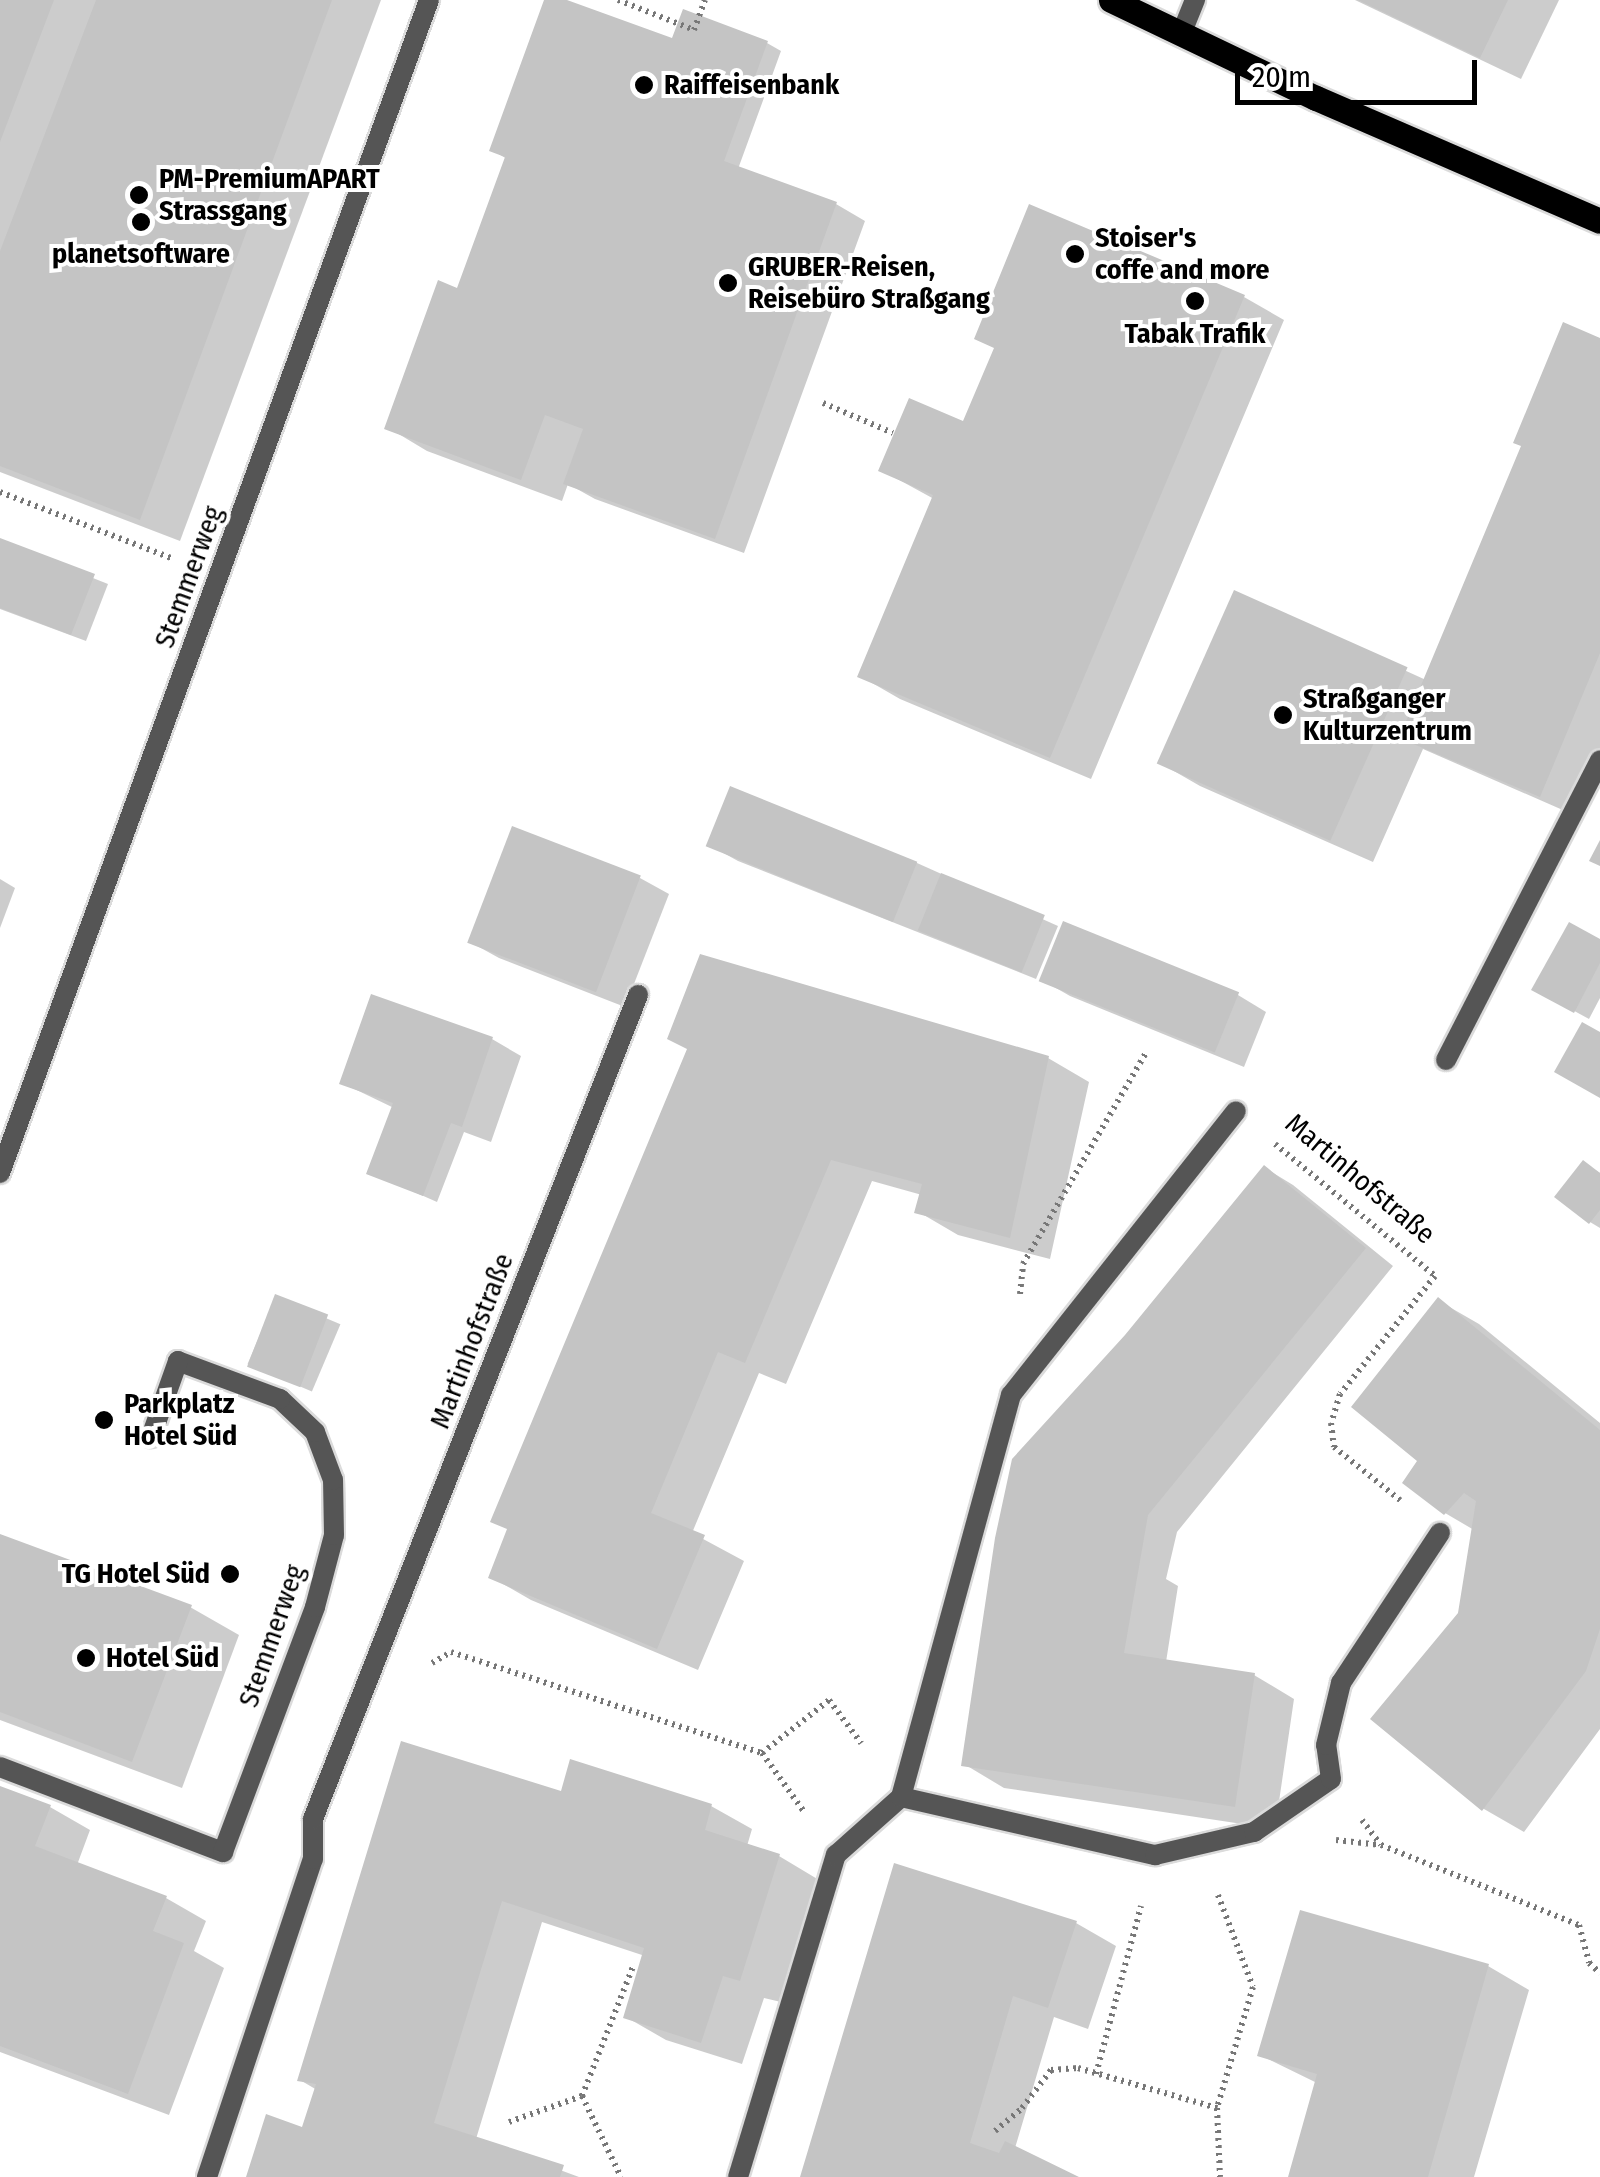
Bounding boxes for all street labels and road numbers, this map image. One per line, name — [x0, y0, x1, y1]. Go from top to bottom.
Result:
street label: Stemmerweg — [148, 502, 230, 652]
street label: Martinhofstraße — [1278, 1107, 1442, 1251]
street label: Martinhofstraße — [423, 1249, 521, 1433]
street label: Stemmerweg — [232, 1560, 312, 1712]

